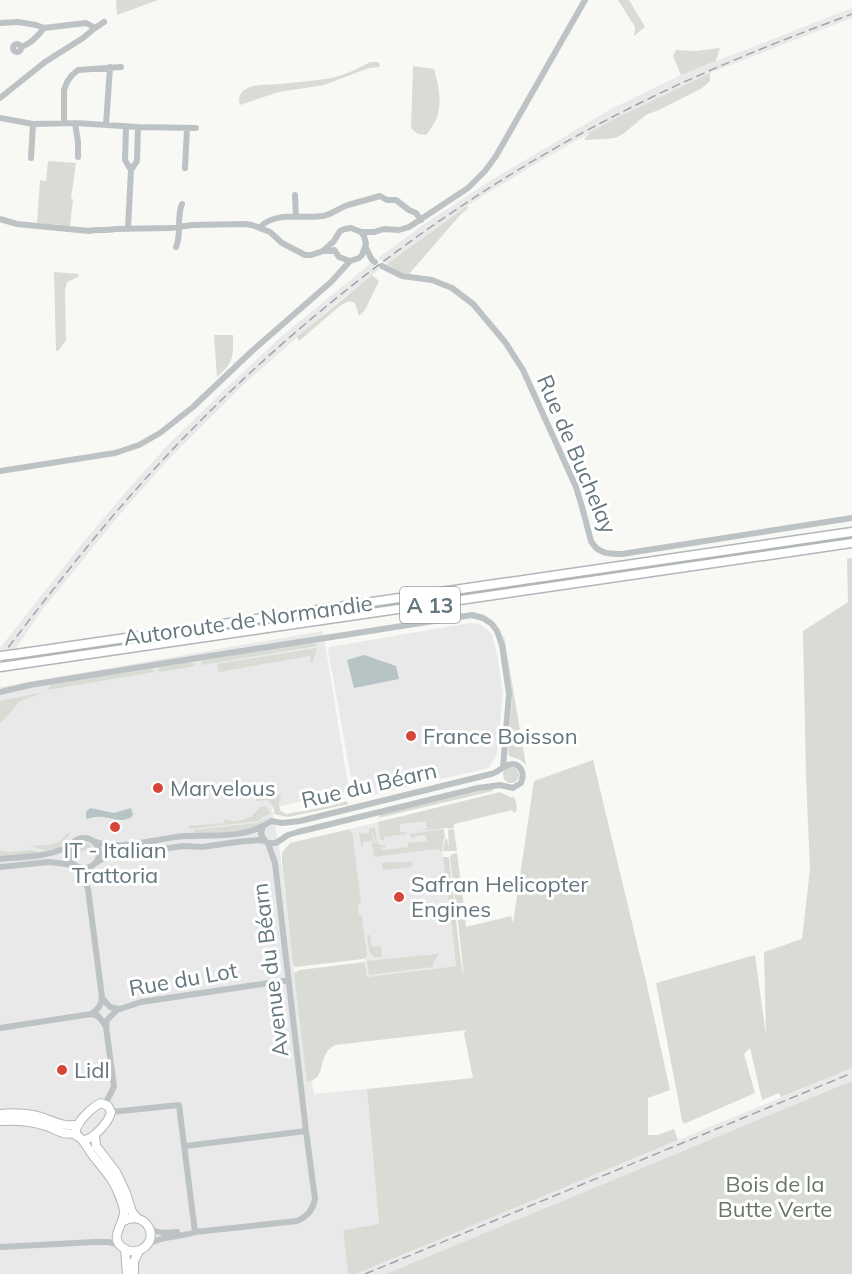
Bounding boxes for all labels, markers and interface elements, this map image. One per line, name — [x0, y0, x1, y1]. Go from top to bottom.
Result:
street label: Rue de Buchelay — [531, 370, 623, 538]
road number: A 13 — [400, 587, 460, 623]
street label: Autoroute de Normandie — [122, 589, 374, 651]
place label: France Boisson — [423, 722, 578, 750]
marker: France Boisson — [404, 729, 418, 743]
street label: Rue du Béarn — [298, 756, 440, 814]
place label: Marvelous — [170, 774, 276, 802]
marker: Marvelous — [151, 781, 165, 795]
marker: IT - Italian Trattoria — [108, 820, 122, 834]
place label: IT - Italian Trattoria — [63, 836, 167, 889]
place label: Safran Helicopter Engines — [411, 870, 588, 923]
street label: Avenue du Béarn — [245, 881, 295, 1059]
marker: Safran Helicopter Engines — [392, 890, 406, 904]
street label: Rue du Lot — [127, 956, 240, 1002]
place label: Lidl — [74, 1056, 110, 1084]
marker: Lidl — [55, 1063, 69, 1077]
park label: Bois de la Butte Verte — [718, 1170, 832, 1223]

